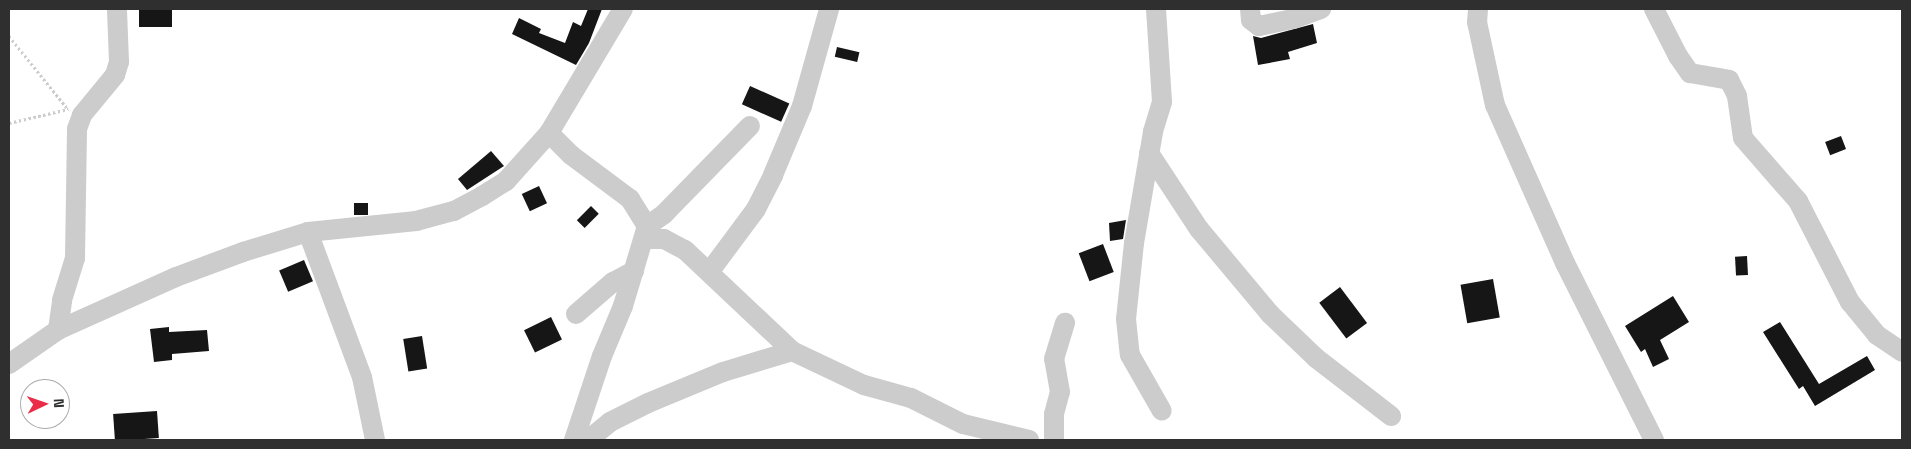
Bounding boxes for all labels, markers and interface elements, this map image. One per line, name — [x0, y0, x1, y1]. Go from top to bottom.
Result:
north arrow — [20, 379, 70, 429]
text: N — [50, 398, 68, 408]

